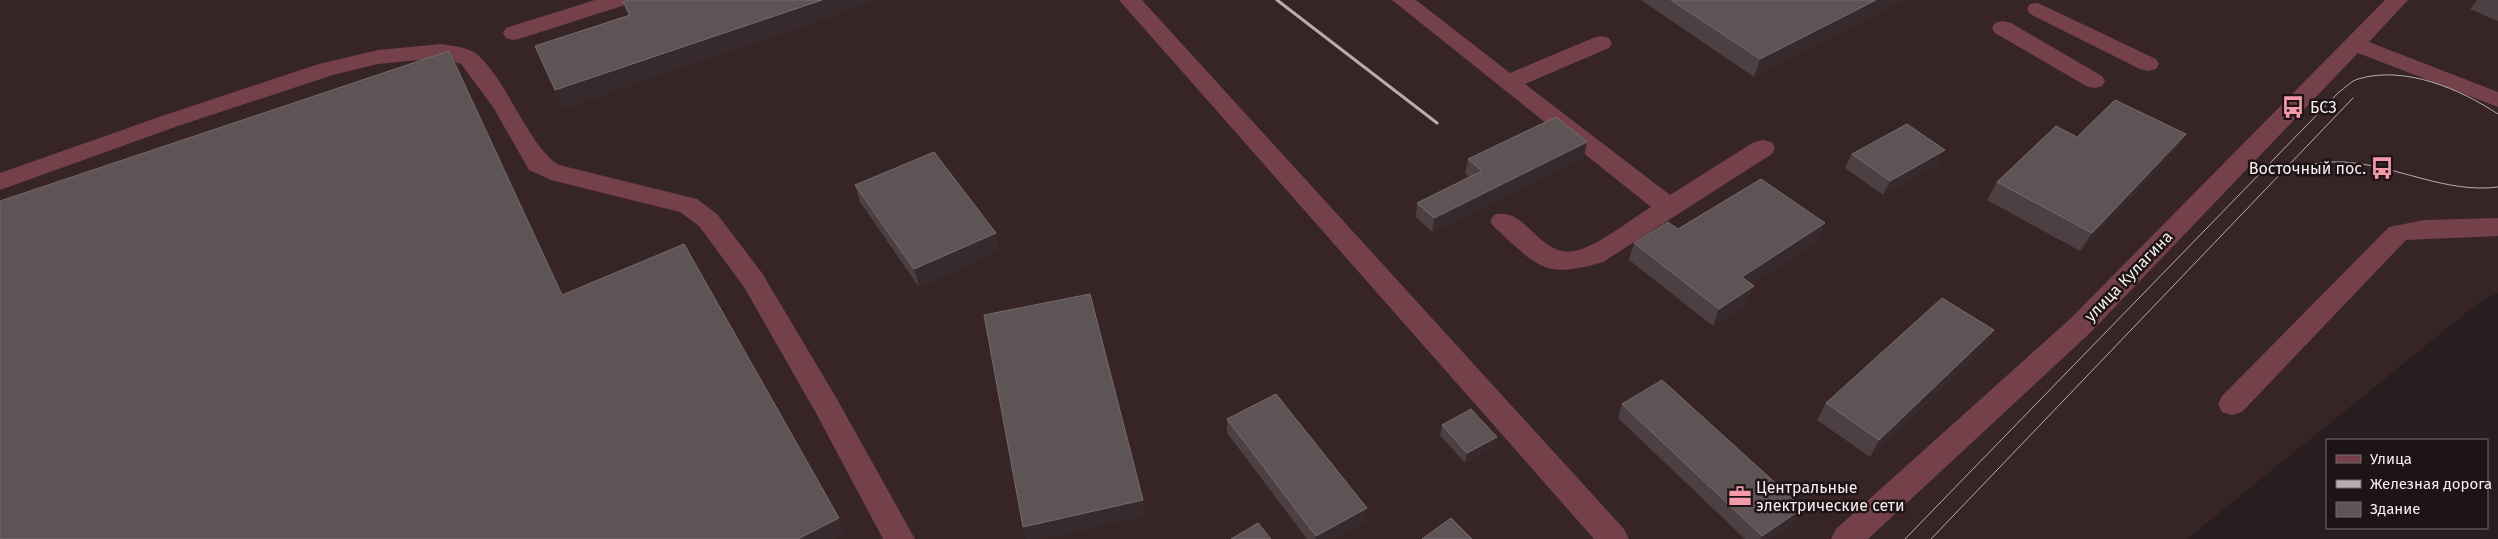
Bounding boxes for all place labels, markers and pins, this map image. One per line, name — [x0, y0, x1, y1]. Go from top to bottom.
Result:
bus stop icon: БСЗ — [2280, 94, 2306, 120]
place label: БСЗ — [2310, 98, 2337, 117]
bus stop icon: Восточный пос. — [2369, 155, 2395, 181]
place label: Восточный пос. — [2249, 159, 2366, 178]
place label: Центральные электрические сети — [1756, 478, 1905, 515]
office icon: Центральные электрические сети — [1727, 483, 1753, 509]

